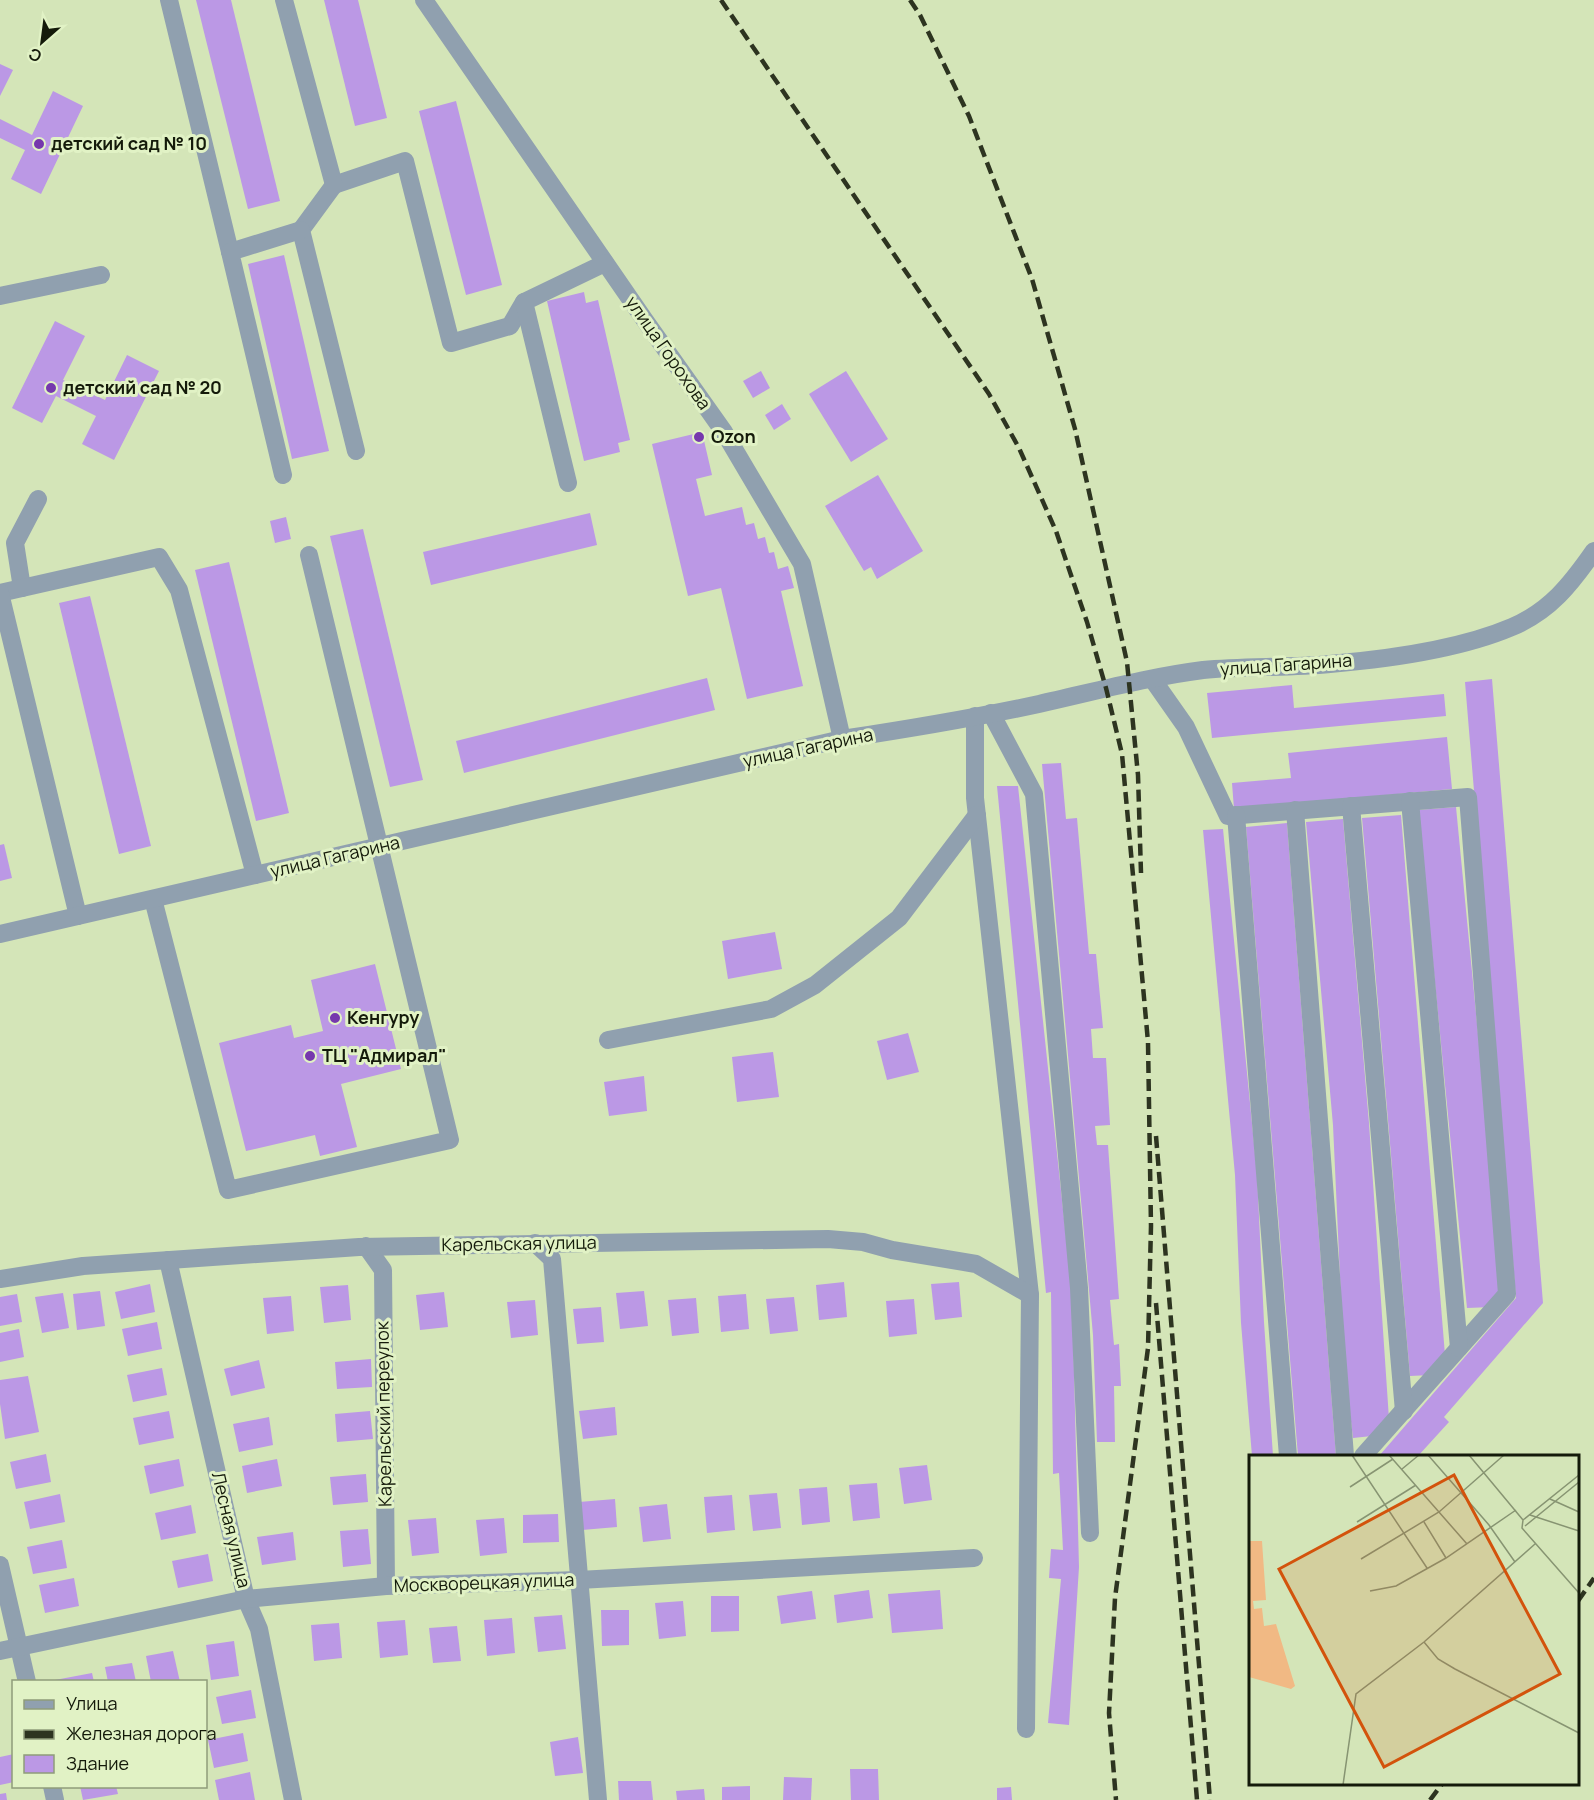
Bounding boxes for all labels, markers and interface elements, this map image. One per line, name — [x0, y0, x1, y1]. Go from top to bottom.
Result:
north arrow — [12, 12, 72, 72]
text: С — [24, 43, 45, 68]
place label: детский сад № 10 — [51, 131, 207, 155]
marker: детский сад № 10 — [32, 137, 46, 151]
street label: улица Горохова — [621, 291, 717, 414]
place label: детский сад № 20 — [63, 375, 222, 399]
marker: детский сад № 20 — [44, 381, 58, 395]
place label: Ozon — [711, 424, 756, 448]
marker: Ozon — [692, 430, 706, 444]
street label: улица Гагарина — [1219, 647, 1353, 681]
street label: улица Гагарина — [741, 722, 875, 773]
street label: улица Гагарина — [268, 829, 402, 883]
place label: Кенгуру — [347, 1005, 419, 1029]
marker: Кенгуру — [328, 1011, 342, 1025]
place label: ТЦ "Адмирал" — [322, 1043, 447, 1067]
marker: ТЦ "Адмирал" — [303, 1049, 317, 1063]
street label: Карельская улица — [441, 1230, 597, 1256]
street label: Карельский переулок — [369, 1320, 397, 1507]
inset map — [1249, 1455, 1579, 1785]
street label: Лесная улица — [207, 1470, 257, 1590]
street label: Москворецкая улица — [393, 1567, 575, 1597]
legend — [12, 1680, 207, 1788]
text: Улица — [66, 1691, 118, 1715]
text: Железная дорога — [66, 1721, 217, 1745]
text: Здание — [66, 1751, 129, 1775]

